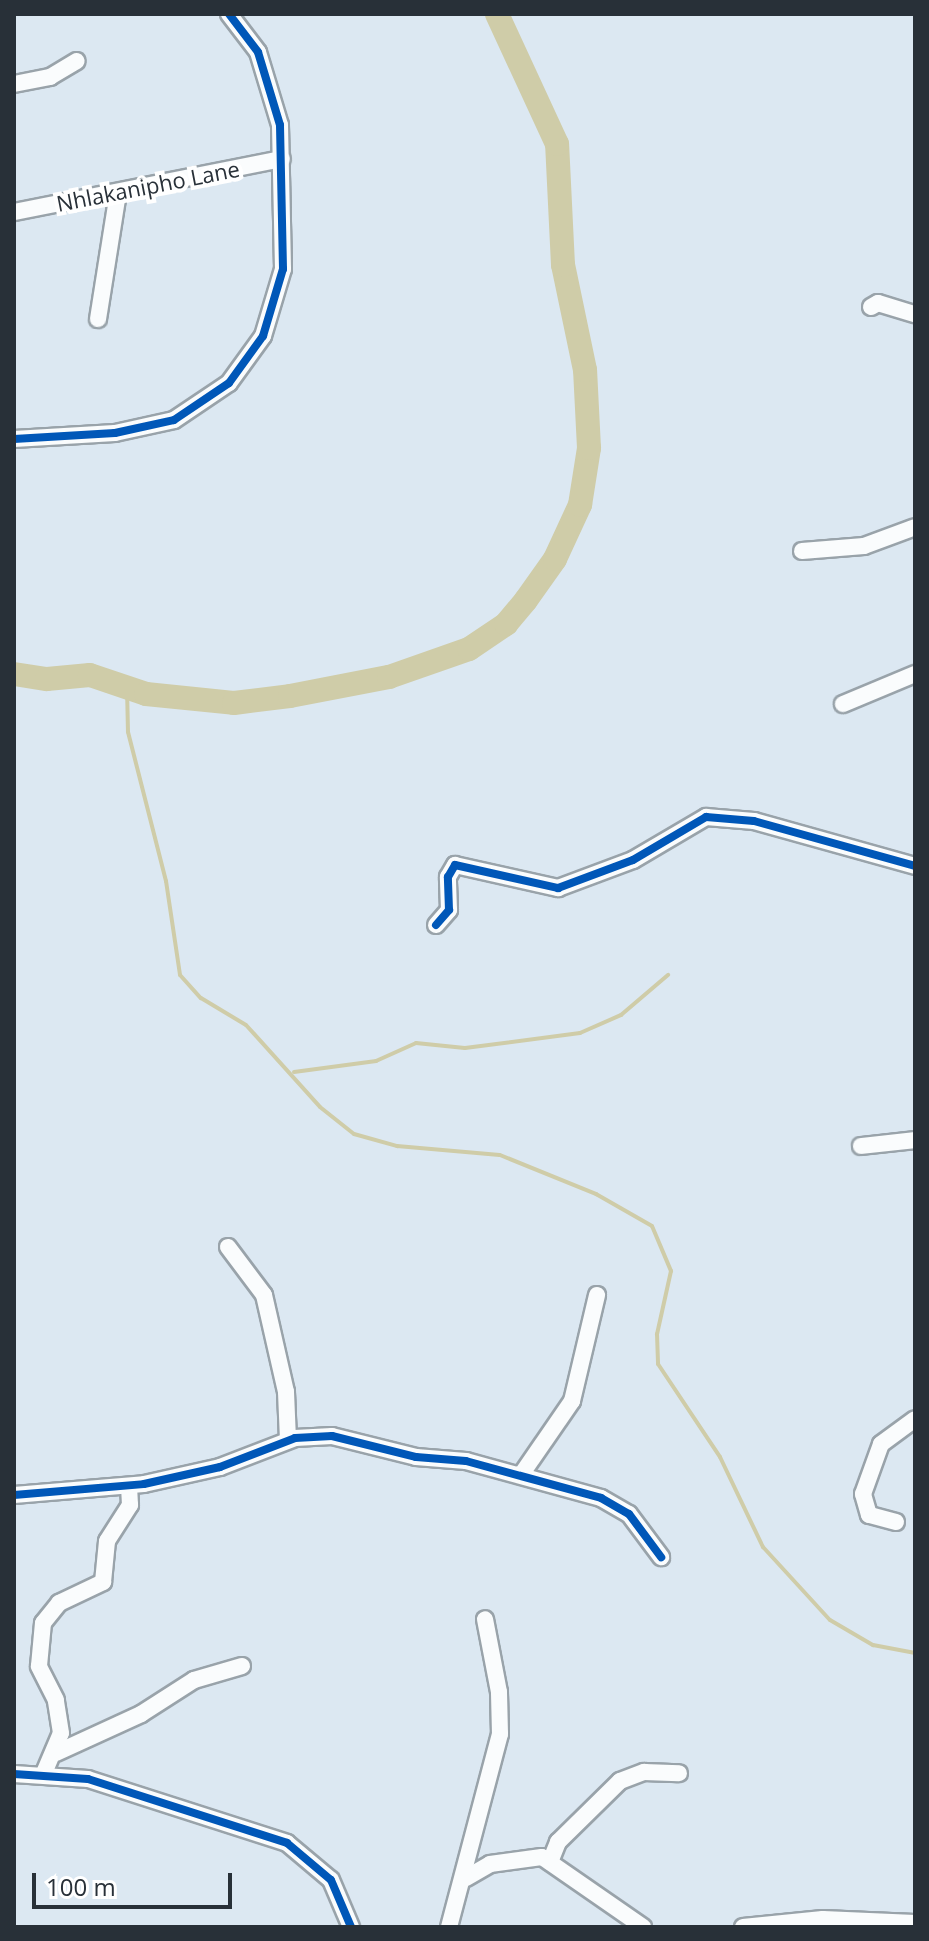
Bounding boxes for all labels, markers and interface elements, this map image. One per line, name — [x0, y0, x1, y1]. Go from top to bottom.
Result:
street label: Nhlakanipho Lane — [54, 155, 242, 217]
scale bar — [36, 1857, 236, 1907]
text: 100 m — [46, 1870, 116, 1903]

